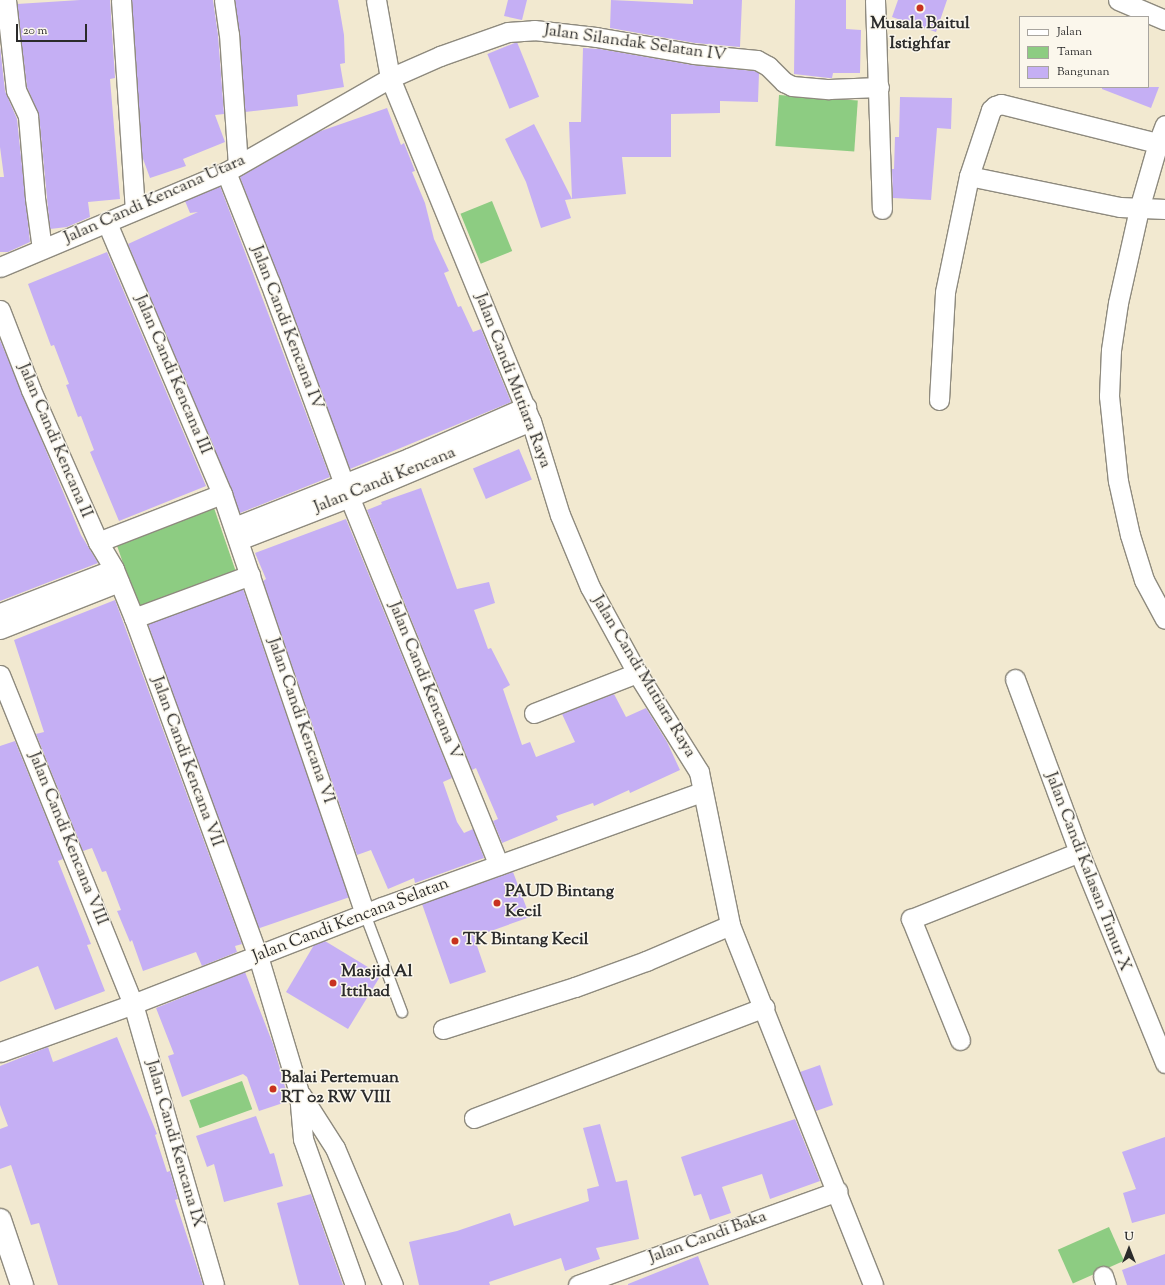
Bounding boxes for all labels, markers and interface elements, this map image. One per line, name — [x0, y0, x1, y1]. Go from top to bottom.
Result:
marker: Musala Baitul Istighfar — [915, 3, 925, 13]
place label: Musala Baitul Istighfar — [870, 15, 970, 55]
scale bar — [18, 16, 89, 42]
legend — [1019, 16, 1149, 88]
street label: Jalan Silandak Selatan IV — [543, 21, 727, 67]
text: 20 m — [23, 22, 47, 40]
text: Jalan — [1057, 23, 1082, 41]
text: Taman — [1057, 43, 1092, 61]
text: Bangunan — [1057, 63, 1110, 81]
street label: Jalan Candi Kencana Utara — [61, 151, 249, 249]
street label: Jalan Candi Kencana IV — [245, 243, 327, 413]
street label: Jalan Candi Mutiara Raya — [469, 291, 555, 471]
street label: Jalan Candi Kencana III — [129, 292, 215, 458]
street label: Jalan Candi Kencana II — [12, 361, 96, 521]
street label: Jalan Candi Kencana — [311, 443, 459, 519]
street label: Jalan Candi Mutiara Raya — [586, 592, 700, 762]
street label: Jalan Candi Kencana V — [383, 599, 465, 763]
street label: Jalan Candi Kencana VI — [262, 635, 338, 807]
street label: Jalan Candi Kencana VII — [146, 674, 226, 850]
street label: Jalan Candi Kencana VIII — [23, 749, 111, 929]
street label: Jalan Candi Kalasan Timur X — [1040, 770, 1134, 974]
street label: Jalan Candi Kencana Selatan — [250, 874, 452, 968]
place label: PAUD Bintang Kecil — [505, 883, 614, 923]
marker: PAUD Bintang Kecil — [492, 898, 502, 908]
place label: TK Bintang Kecil — [463, 931, 588, 951]
marker: TK Bintang Kecil — [450, 936, 460, 946]
place label: Masjid Al Ittihad — [341, 963, 412, 1003]
marker: Masjid Al Ittihad — [328, 978, 338, 988]
street label: Jalan Candi Kencana IX — [140, 1058, 208, 1230]
place label: Balai Pertemuan RT 02 RW VIII — [281, 1069, 399, 1109]
marker: Balai Pertemuan RT 02 RW VIII — [268, 1084, 278, 1094]
street label: Jalan Candi Baka — [646, 1207, 770, 1269]
north arrow — [1109, 1229, 1149, 1269]
text: U — [1125, 1229, 1133, 1245]

